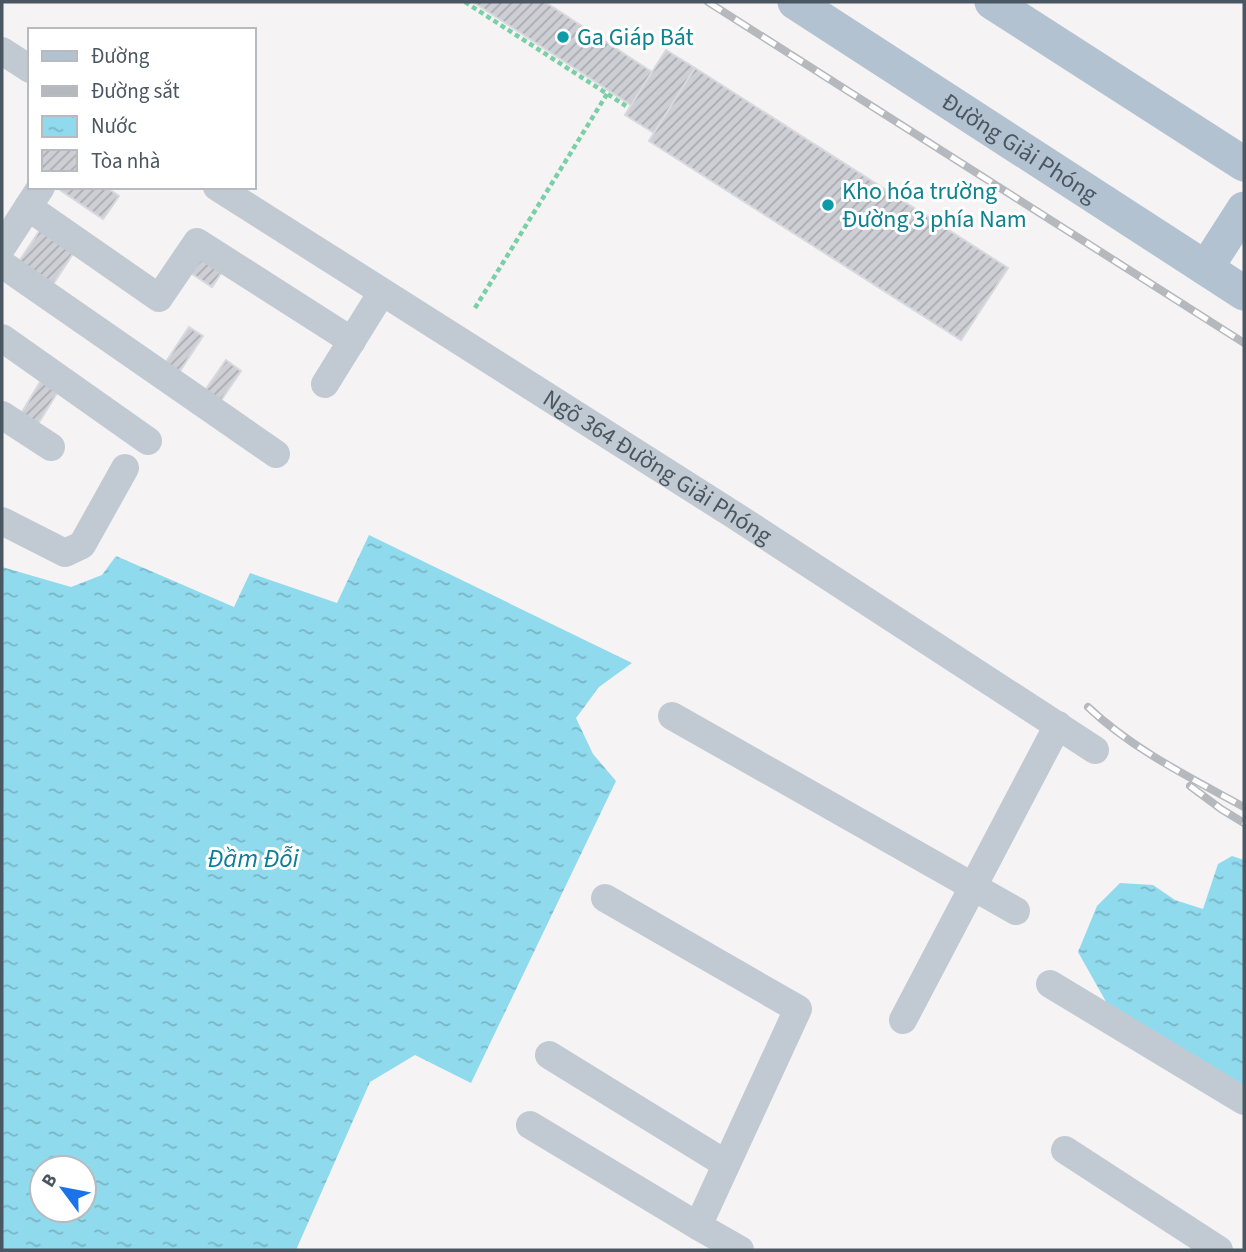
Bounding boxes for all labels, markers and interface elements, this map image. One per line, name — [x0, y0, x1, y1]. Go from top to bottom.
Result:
place label: Ga Giáp Bát — [577, 20, 694, 55]
legend — [28, 28, 256, 189]
marker: Ga Giáp Bát — [555, 29, 571, 45]
text: Đường — [91, 41, 150, 71]
text: Đường sắt — [91, 76, 180, 106]
street label: Đường Giải Phóng — [935, 84, 1105, 211]
text: Nước — [91, 111, 137, 141]
text: Tòa nhà — [91, 146, 160, 176]
place label: Kho hóa trường Đường 3 phía Nam — [842, 174, 1027, 237]
marker: Kho hóa trường Đường 3 phía Nam — [820, 197, 836, 213]
street label: Ngõ 364 Đường Giải Phóng — [536, 381, 779, 553]
water label: Đầm Đỗi — [207, 840, 300, 877]
north arrow — [28, 1154, 98, 1224]
text: B — [35, 1169, 64, 1193]

